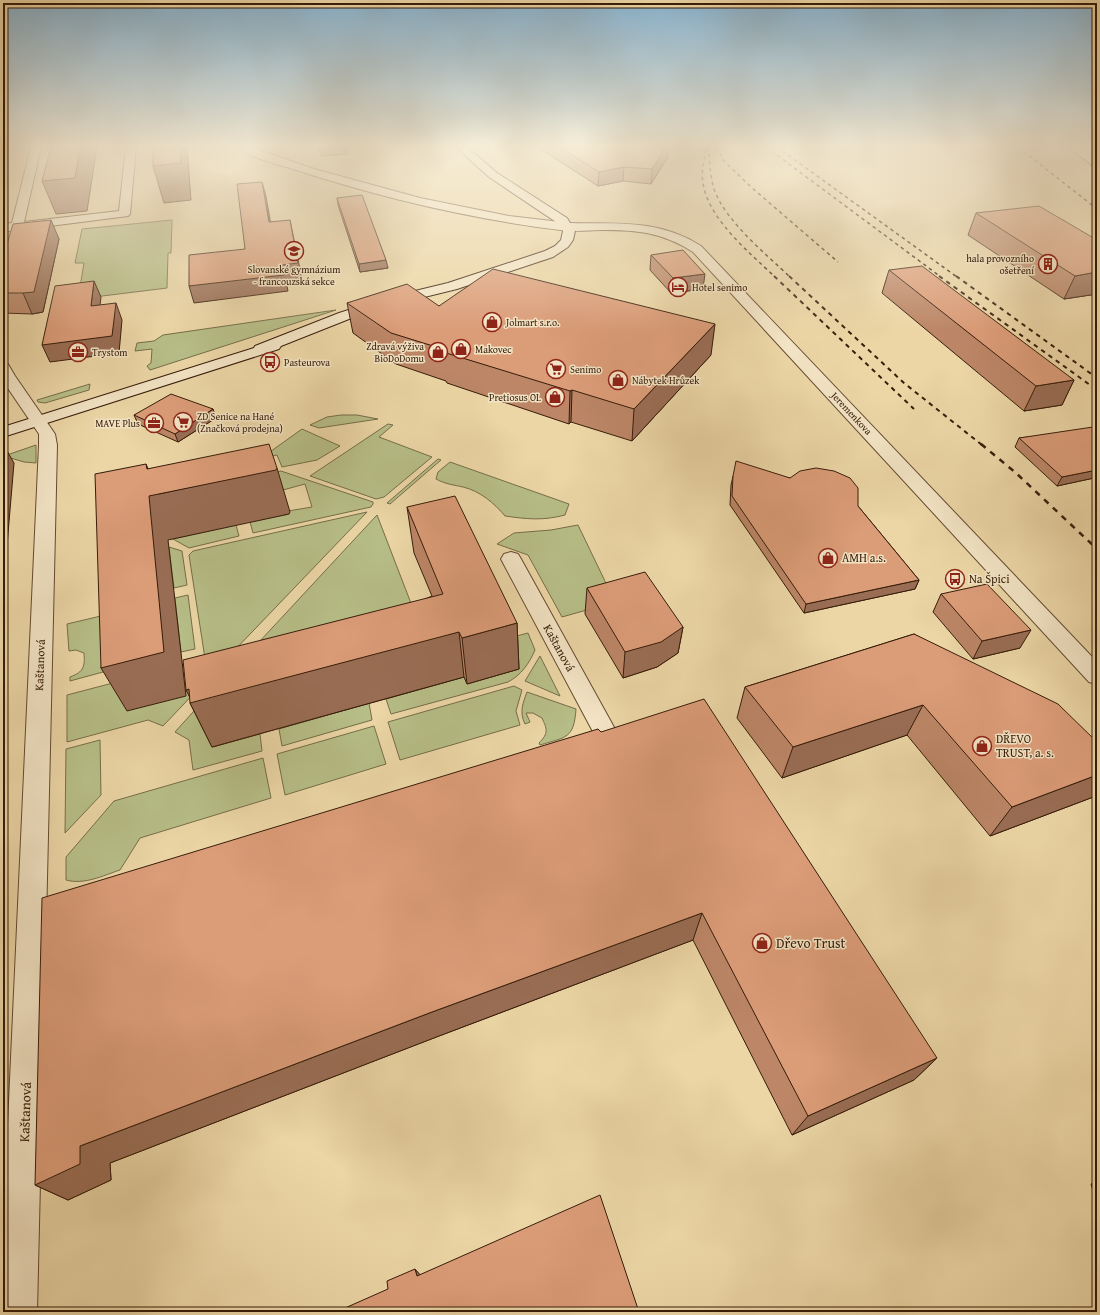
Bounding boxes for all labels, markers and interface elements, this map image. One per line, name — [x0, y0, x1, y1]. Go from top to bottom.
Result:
school or university icon: Slovanské gymnázium - francouzská sekce — [283, 240, 305, 262]
place label: hala provozního ošetření — [966, 251, 1034, 278]
building icon: hala provozního ošetření — [1037, 253, 1059, 275]
place label: Slovanské gymnázium - francouzská sekce — [248, 262, 341, 289]
hotel icon: Hotel senimo — [667, 276, 689, 298]
place label: Hotel senimo — [692, 280, 747, 295]
shop icon: Jolmart s.r.o. — [481, 311, 503, 333]
place label: Jolmart s.r.o. — [504, 315, 560, 330]
shop icon: Makovec — [450, 338, 472, 360]
place label: Zdravá výživa BioDoDomu — [366, 339, 425, 366]
office icon: Trystom — [67, 341, 89, 363]
shop icon: Zdravá výživa BioDoDomu — [427, 341, 449, 363]
place label: Makovec — [475, 342, 512, 357]
place label: Trystom — [92, 345, 128, 360]
bus stop icon: Pasteurova — [259, 351, 281, 373]
place label: Pasteurova — [284, 355, 330, 370]
supermarket icon: Senimo — [545, 358, 567, 380]
place label: Senimo — [570, 362, 601, 377]
shop icon: Nábytek Hrůzek — [607, 369, 629, 391]
place label: Nábytek Hrůzek — [632, 373, 700, 388]
shop icon: Pretiosus OL — [544, 386, 566, 408]
street label: Jeremenkova — [826, 387, 876, 438]
place label: Pretiosus OL — [489, 390, 541, 405]
place label: ZD Senice na Hané (Značková prodejna) — [197, 409, 283, 436]
supermarket icon: ZD Senice na Hané (Značková prodejna) — [172, 411, 194, 433]
office icon: MAVE Plus — [143, 412, 165, 434]
place label: MAVE Plus — [95, 416, 140, 431]
shop icon: AMH a.s. — [817, 547, 839, 569]
place label: AMH a.s. — [842, 549, 886, 566]
bus stop icon: Na Špici — [944, 568, 966, 590]
place label: Na Špici — [969, 570, 1010, 587]
street label: Kaštanová — [539, 621, 580, 675]
street label: Kaštanová — [30, 639, 49, 691]
place label: DŘEVO TRUST, a. s. — [996, 730, 1054, 761]
shop icon: DŘEVO TRUST, a. s. — [971, 735, 993, 757]
shop icon: Dřevo Trust — [751, 932, 773, 954]
place label: Dřevo Trust — [776, 933, 846, 953]
street label: Kaštanová — [14, 1081, 36, 1143]

